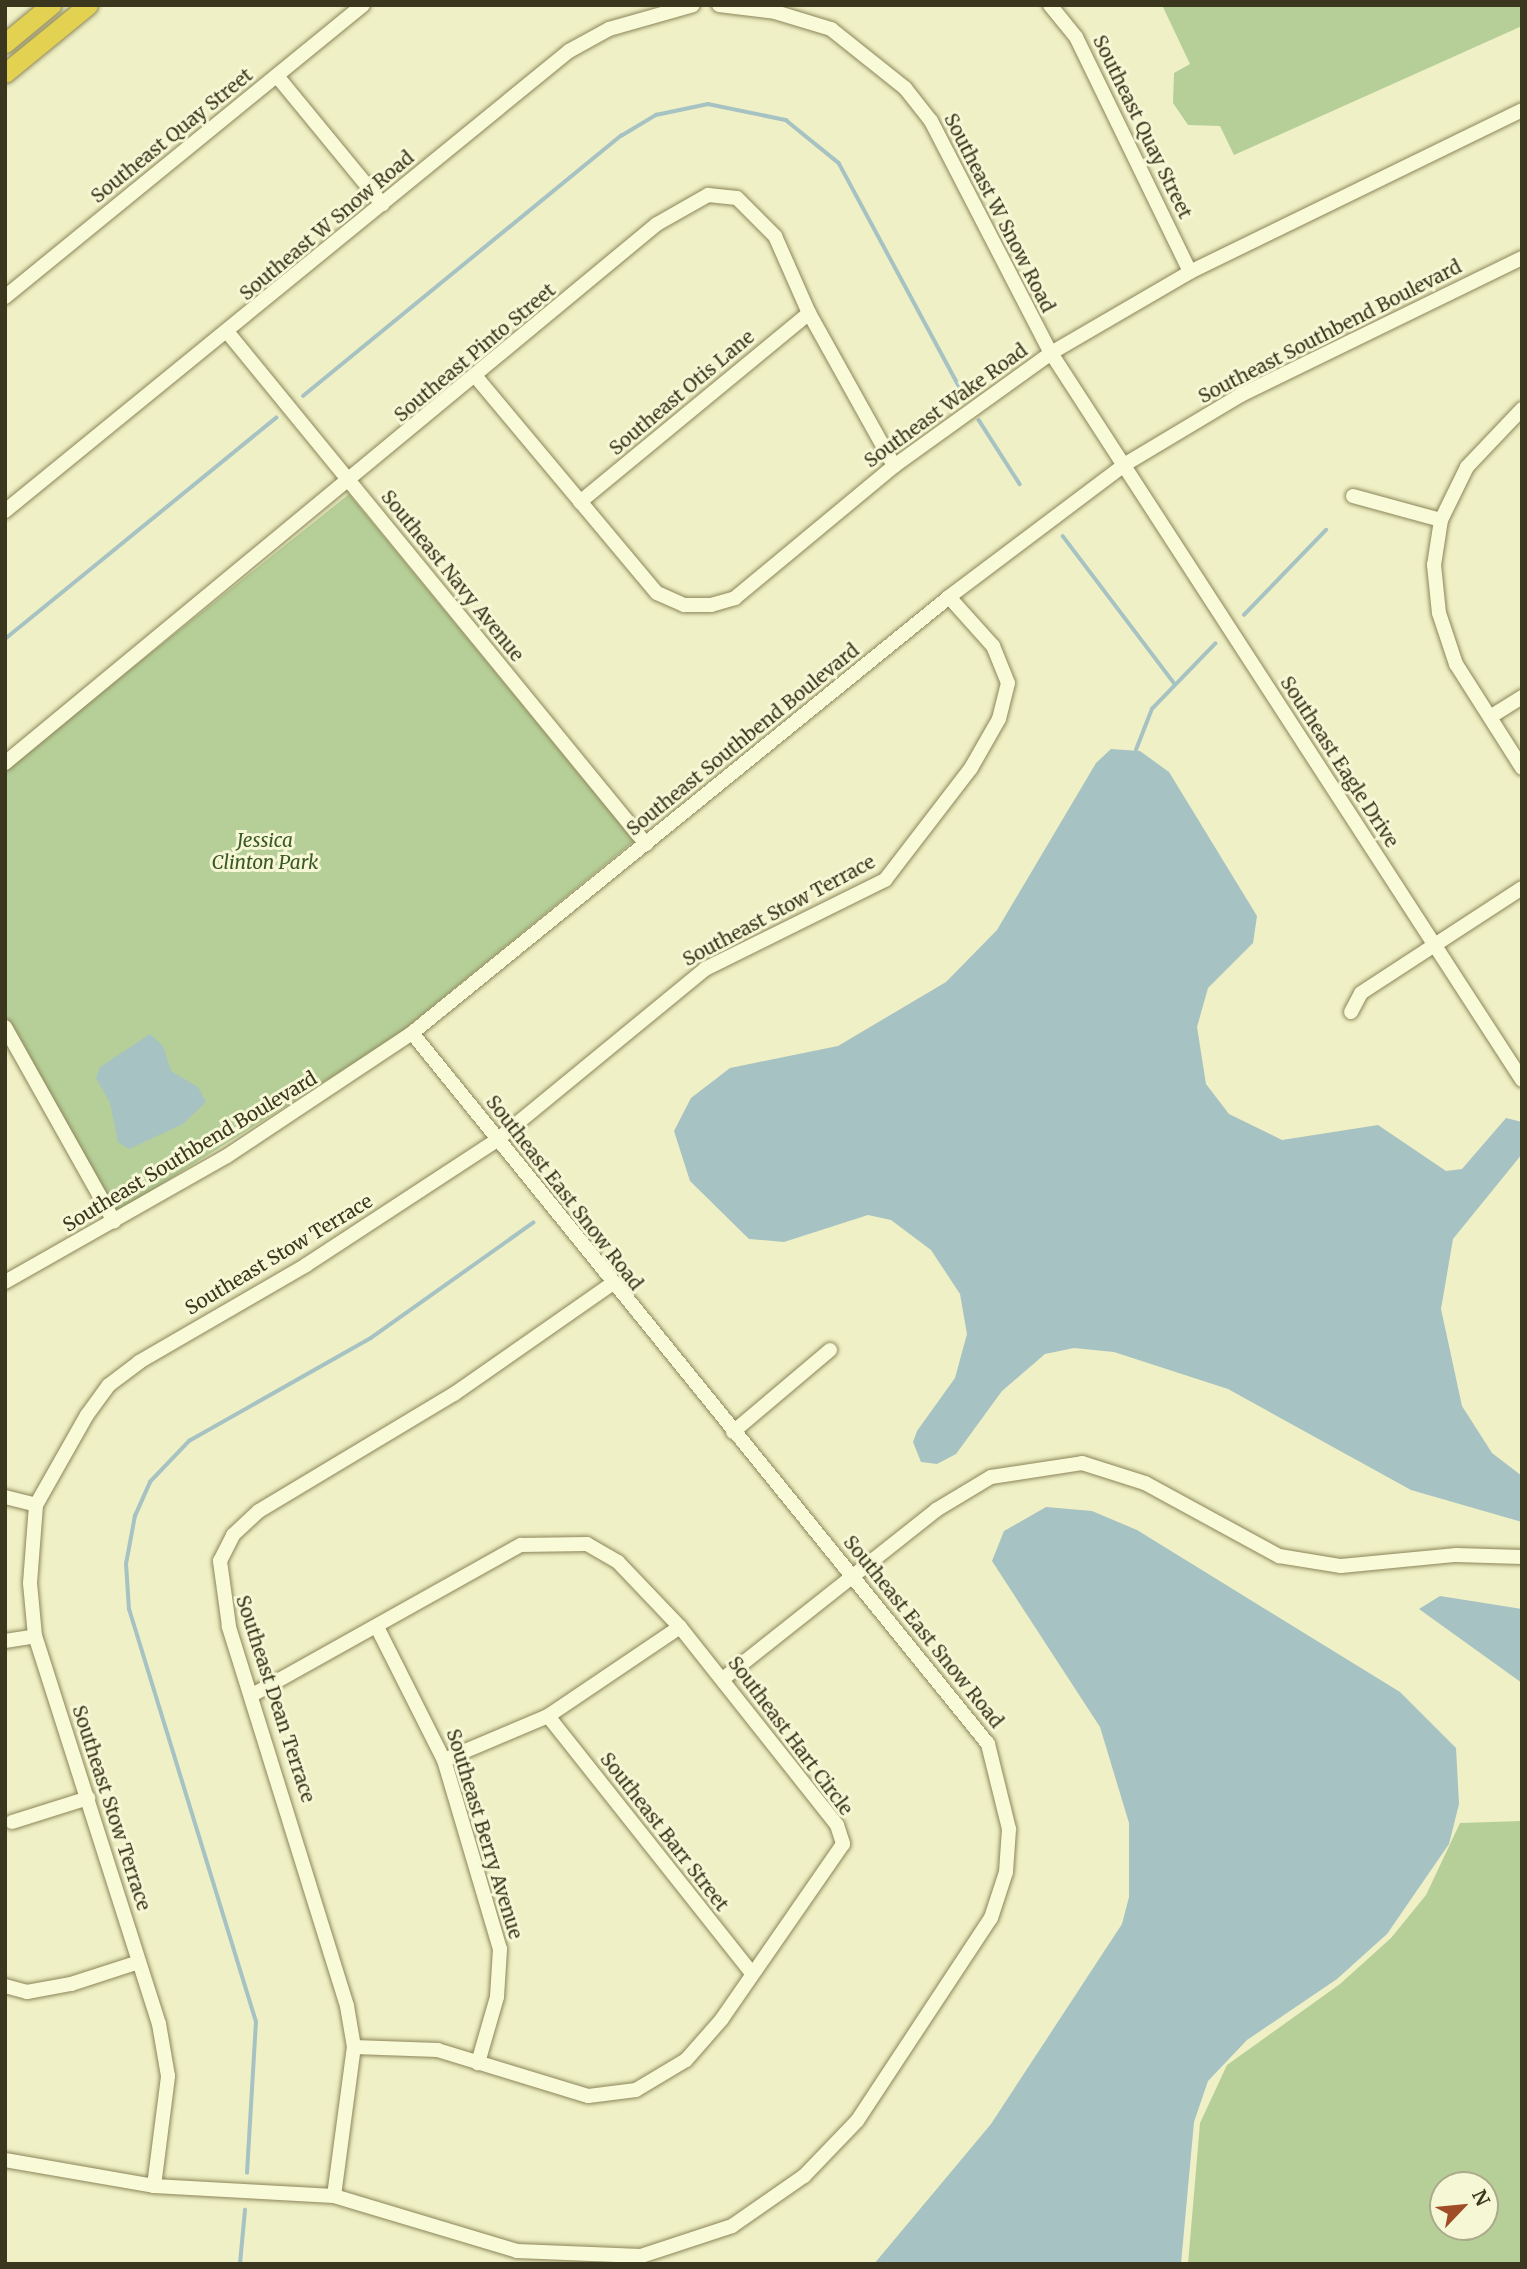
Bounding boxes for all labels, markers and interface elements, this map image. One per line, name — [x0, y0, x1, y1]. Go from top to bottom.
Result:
street label: Southeast Quay Street — [1088, 32, 1196, 222]
street label: Southeast Quay Street — [87, 64, 257, 208]
street label: Southeast W Snow Road — [939, 110, 1059, 316]
street label: Southeast W Snow Road — [235, 146, 419, 306]
street label: Southeast Southbend Boulevard — [1195, 256, 1465, 408]
street label: Southeast Pinto Street — [390, 279, 560, 427]
street label: Southeast Otis Lane — [605, 326, 759, 460]
street label: Southeast Wake Road — [860, 339, 1032, 473]
street label: Southeast Navy Avenue — [376, 486, 528, 666]
street label: Southeast Southbend Boulevard — [622, 639, 864, 841]
street label: Southeast Eagle Drive — [1275, 672, 1403, 852]
park label: Jessica Clinton Park — [212, 830, 318, 874]
street label: Southeast Stow Terrace — [679, 851, 879, 971]
street label: Southeast Southbend Boulevard — [59, 1067, 321, 1237]
street label: Southeast East Snow Road — [481, 1091, 647, 1295]
street label: Southeast Stow Terrace — [181, 1190, 377, 1320]
street label: Southeast East Snow Road — [838, 1531, 1008, 1733]
street label: Southeast Dean Terrace — [231, 1593, 319, 1805]
street label: Southeast Hart Circle — [723, 1652, 857, 1820]
street label: Southeast Stow Terrace — [67, 1703, 155, 1913]
street label: Southeast Berry Avenue — [441, 1726, 527, 1942]
street label: Southeast Barr Street — [595, 1748, 733, 1916]
north arrow — [1429, 2171, 1499, 2241]
text: N — [1467, 2186, 1495, 2210]

